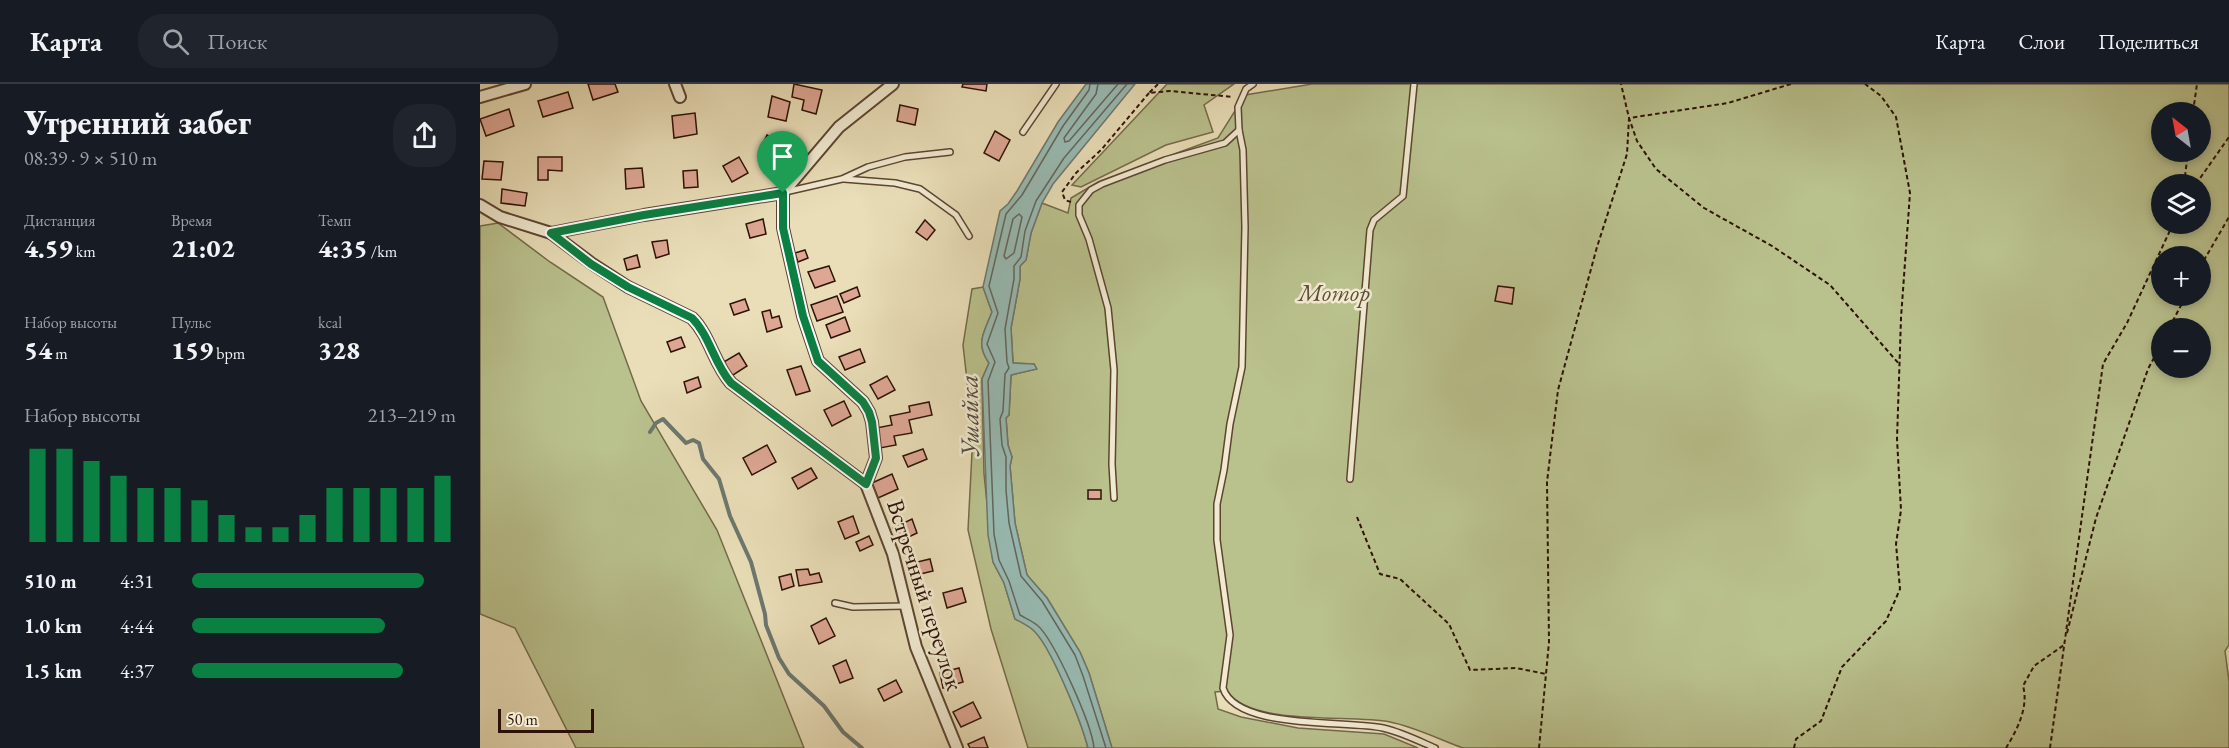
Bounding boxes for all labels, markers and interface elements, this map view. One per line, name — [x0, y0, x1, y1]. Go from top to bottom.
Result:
search box — [138, 14, 558, 68]
text: Карта — [30, 23, 102, 59]
icon: search — [159, 25, 192, 58]
text: Поиск — [207, 27, 267, 56]
text: Карта — [1935, 28, 1985, 55]
text: Слои — [2018, 28, 2065, 55]
text: Поделиться — [2098, 28, 2199, 55]
text: Утренний забег — [24, 101, 251, 144]
north arrow — [2151, 102, 2211, 162]
map controls — [2151, 102, 2211, 378]
button: share — [393, 104, 456, 167]
pin — [757, 131, 808, 193]
icon: arrive — [766, 140, 799, 173]
text: 08:39 · 9 × 510 m — [24, 145, 157, 171]
button: layers — [2151, 174, 2211, 234]
text: Дистанция — [24, 210, 95, 231]
text: Время — [171, 210, 212, 231]
text: Темп — [318, 210, 351, 231]
text: 4.59 — [24, 231, 73, 265]
text: 21:02 — [171, 231, 235, 265]
text: 4:35 — [318, 231, 368, 265]
text: km — [73, 241, 96, 262]
text: /km — [368, 241, 397, 262]
button: + — [2151, 246, 2211, 306]
park label: Мотор — [1296, 277, 1370, 308]
text: Набор высоты — [24, 312, 117, 333]
text: Пульс — [171, 312, 212, 333]
text: kcal — [318, 312, 342, 333]
button: − — [2151, 318, 2211, 378]
text: 54 — [24, 333, 52, 367]
text: 159 — [171, 333, 213, 367]
text: 328 — [318, 333, 360, 367]
text: m — [52, 343, 68, 364]
text: bpm — [213, 343, 245, 364]
water label: Ушайка — [951, 374, 987, 458]
text: Набор высоты — [24, 402, 140, 428]
text: 213–219 m — [368, 402, 456, 428]
street label: Встречный переулок — [880, 495, 971, 695]
text: 510 m — [24, 568, 77, 594]
text: 4:31 — [120, 568, 154, 594]
text: 1.0 km — [24, 613, 82, 639]
text: 4:44 — [120, 613, 154, 639]
text: 1.5 km — [24, 658, 82, 684]
text: 4:37 — [120, 658, 154, 684]
scale bar — [498, 706, 594, 734]
text: 50 m — [507, 709, 538, 730]

